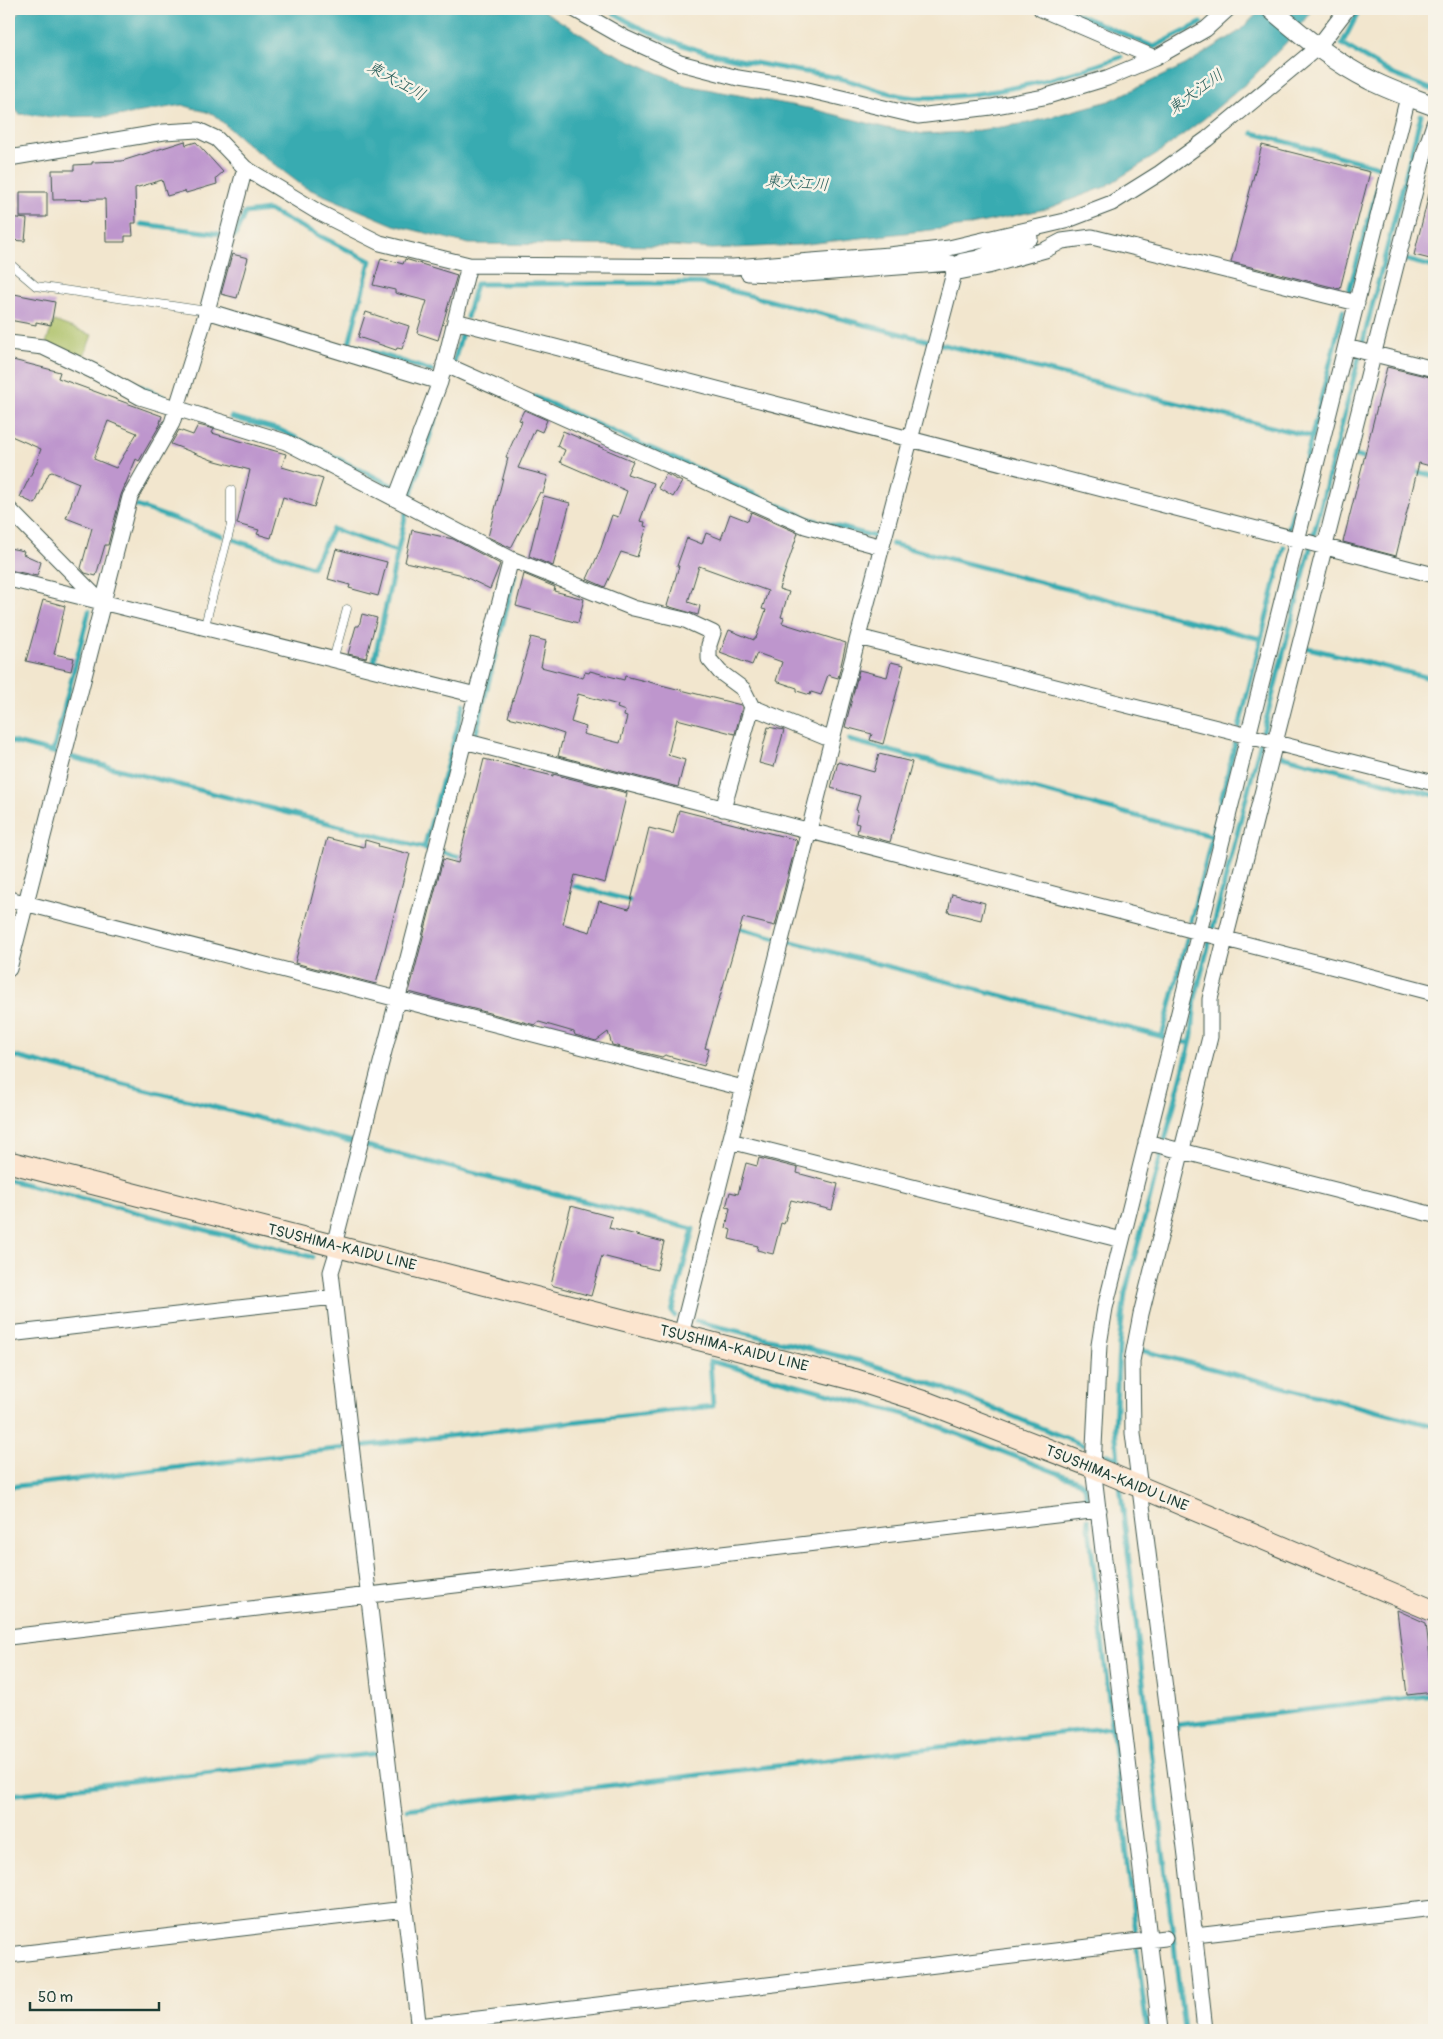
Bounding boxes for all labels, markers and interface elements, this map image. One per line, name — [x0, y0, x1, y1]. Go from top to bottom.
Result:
water label: 東大江川 — [364, 57, 429, 105]
water label: 東大江川 — [1164, 65, 1227, 119]
water label: 東大江川 — [764, 171, 830, 195]
street label: TSUSHIMA-KAIDU LINE — [266, 1220, 418, 1275]
street label: TSUSHIMA-KAIDU LINE — [658, 1321, 810, 1376]
street label: TSUSHIMA-KAIDU LINE — [1042, 1441, 1191, 1516]
scale bar — [30, 1979, 159, 2011]
text: 50 m — [38, 1988, 73, 2007]

